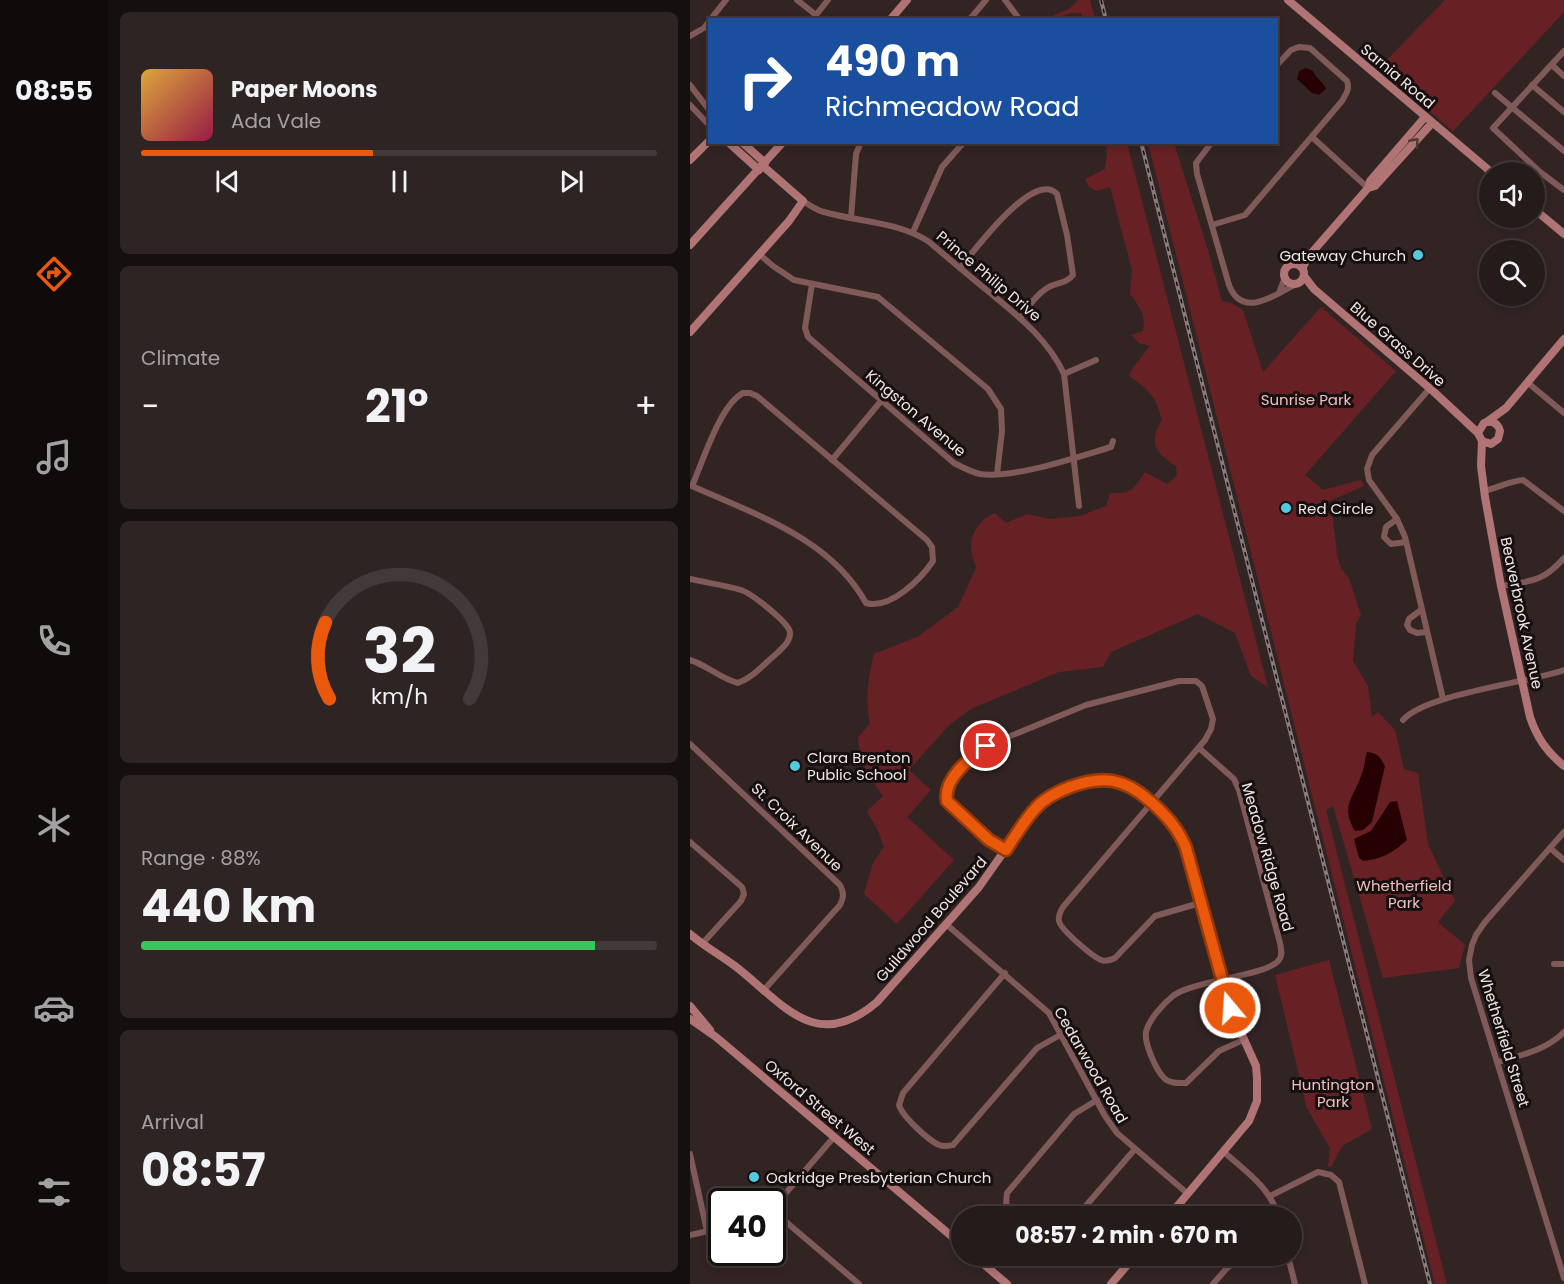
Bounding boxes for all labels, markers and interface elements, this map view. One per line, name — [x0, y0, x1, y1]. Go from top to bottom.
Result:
text: 490 m — [825, 32, 960, 91]
street label: Sarnia Road — [1356, 39, 1440, 113]
icon: right — [726, 42, 804, 120]
text: 08:55 — [15, 72, 93, 109]
text: Paper Moons — [231, 74, 378, 105]
text: Richmeadow Road — [825, 88, 1080, 125]
text: Ada Vale — [231, 107, 321, 135]
one-way arrow — [1408, 138, 1419, 148]
map controls — [1479, 162, 1545, 306]
button: sound — [1479, 162, 1545, 228]
icon: previous — [211, 165, 244, 198]
icon: pause — [383, 165, 416, 198]
icon: next — [555, 165, 588, 198]
street label: Prince Philip Drive — [932, 226, 1046, 326]
button: search — [1479, 240, 1545, 306]
place label: Gateway Church — [1279, 245, 1406, 266]
marker: Gateway Church — [1411, 248, 1425, 262]
icon: directions — [33, 253, 75, 295]
street label: Blue Grass Drive — [1346, 297, 1450, 391]
text: Climate — [141, 344, 220, 372]
street label: Kingston Avenue — [861, 365, 971, 461]
text: 21° — [365, 375, 429, 438]
text: − — [141, 383, 159, 430]
text: + — [634, 383, 657, 430]
park label: Sunrise Park — [1261, 389, 1352, 410]
icon: music — [33, 436, 75, 478]
place label: Red Circle — [1298, 498, 1374, 519]
marker: Red Circle — [1279, 501, 1293, 515]
street label: Beaverbrook Avenue — [1496, 535, 1548, 691]
text: 32 — [362, 607, 436, 695]
icon: phone — [33, 620, 75, 662]
text: km/h — [370, 681, 428, 712]
pin — [960, 720, 1011, 771]
icon: arrive — [969, 729, 1002, 762]
place label: Clara Brenton Public School — [807, 747, 911, 785]
marker: Clara Brenton Public School — [788, 759, 802, 773]
street label: St. Croix Avenue — [747, 778, 847, 876]
street label: Meadow Ridge Road — [1237, 780, 1299, 934]
icon: climate — [33, 804, 75, 846]
text: Range · 88% — [141, 844, 261, 872]
street label: Guildwood Boulevard — [871, 852, 991, 986]
text: 440 km — [141, 875, 316, 938]
park label: Whetherfield Park — [1356, 875, 1452, 913]
street label: Whetherfield Street — [1473, 966, 1535, 1110]
position arrow — [1198, 976, 1262, 1040]
icon: car — [33, 987, 75, 1029]
street label: Cedarwood Road — [1049, 1003, 1133, 1127]
street label: Oxford Street West — [760, 1054, 880, 1160]
park label: Huntington Park — [1291, 1074, 1375, 1112]
text: Arrival — [141, 1108, 204, 1136]
text: 08:57 — [141, 1139, 266, 1202]
place label: Oakridge Presbyterian Church — [766, 1167, 991, 1188]
marker: Oakridge Presbyterian Church — [747, 1170, 761, 1184]
icon: filters — [33, 1171, 75, 1213]
speed limit sign: 40 — [708, 1188, 786, 1266]
text: 08:57 · 2 min · 670 m — [1015, 1220, 1238, 1251]

